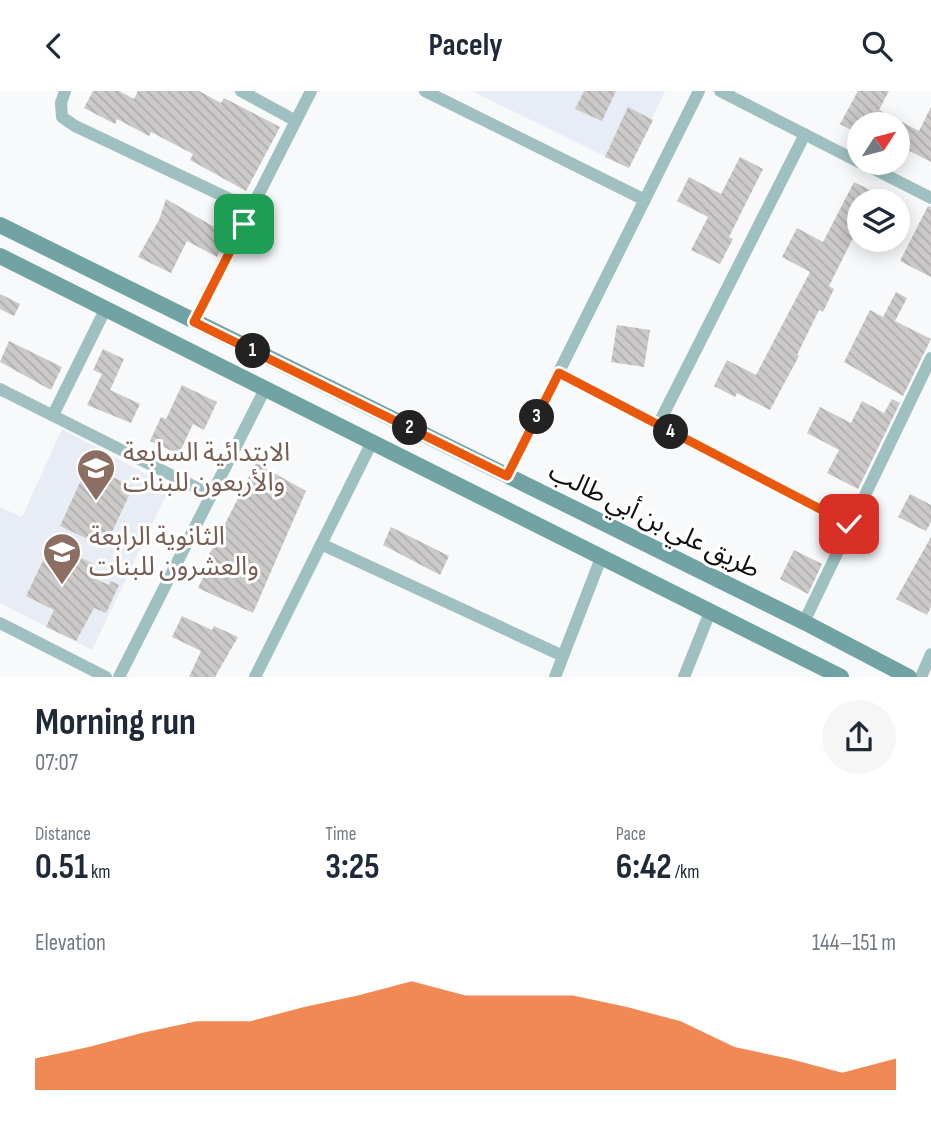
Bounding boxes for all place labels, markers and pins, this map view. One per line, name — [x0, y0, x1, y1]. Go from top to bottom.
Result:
pin — [214, 194, 274, 254]
pin: 1 — [236, 334, 270, 369]
pin: 3 — [520, 399, 554, 435]
pin: 2 — [392, 411, 428, 445]
pin: 4 — [654, 415, 688, 449]
place label: الابتدائية السابعة والأربعون للبنات — [123, 438, 290, 499]
school or university icon: الابتدائية السابعة والأربعون للبنات — [75, 447, 117, 502]
pin — [819, 494, 879, 554]
place label: الثانوية الرابعة والعشرون للبنات — [89, 522, 259, 583]
school or university icon: الثانوية الرابعة والعشرون للبنات — [41, 531, 83, 586]

